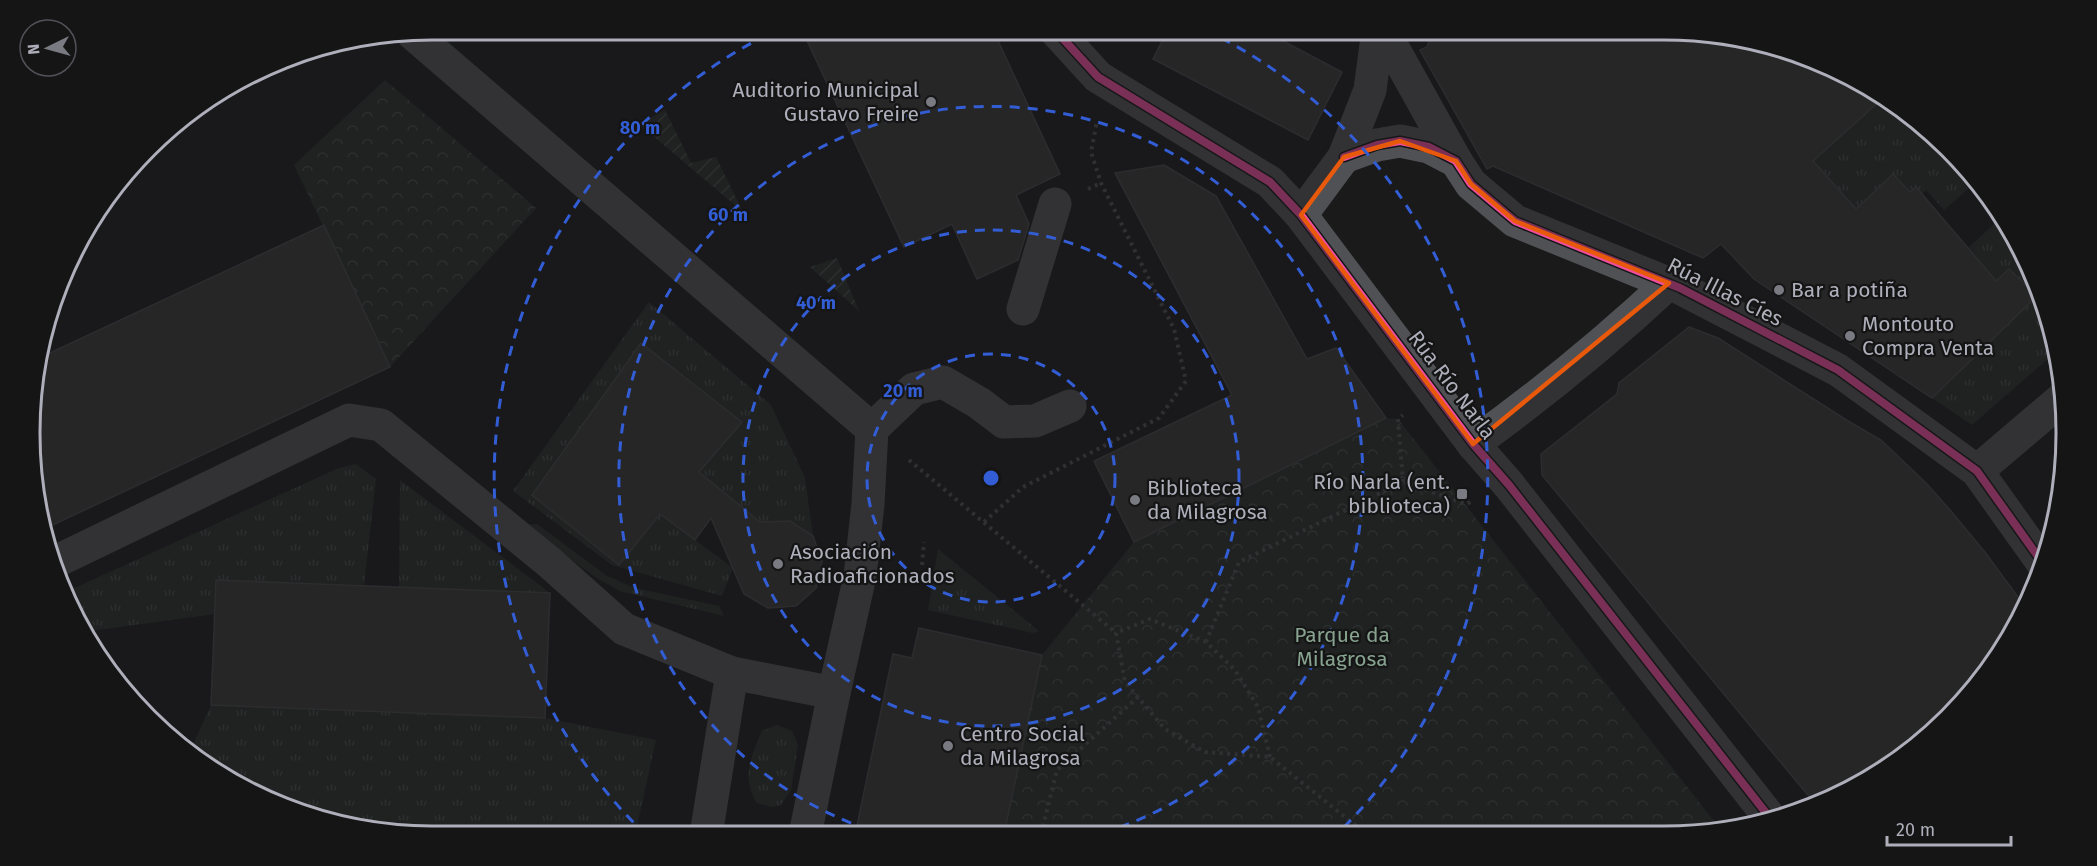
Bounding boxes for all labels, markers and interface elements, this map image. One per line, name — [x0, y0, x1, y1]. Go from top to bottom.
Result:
north arrow — [18, 18, 78, 78]
text: N — [24, 43, 43, 55]
place label: Auditorio Municipal Gustavo Freire — [732, 77, 919, 127]
marker: Auditorio Municipal Gustavo Freire — [924, 95, 938, 109]
text: 80 m — [620, 117, 660, 139]
text: 60 m — [708, 204, 748, 226]
street label: Rúa Illas Cíes — [1663, 252, 1787, 332]
place label: Bar a potiña — [1791, 277, 1908, 303]
marker: Bar a potiña — [1772, 283, 1786, 297]
text: 40 m — [796, 292, 836, 314]
place label: Montouto Compra Venta — [1862, 311, 1994, 361]
street label: Rúa Río Narla — [1403, 325, 1501, 445]
marker: Montouto Compra Venta — [1843, 329, 1857, 343]
text: 20 m — [883, 380, 923, 402]
centre of rings — [981, 468, 1001, 488]
place label: Río Narla (ent. biblioteca) — [1313, 469, 1450, 519]
place label: Biblioteca da Milagrosa — [1147, 475, 1268, 525]
marker: Río Narla (ent. biblioteca) — [1455, 487, 1469, 501]
marker: Biblioteca da Milagrosa — [1128, 493, 1142, 507]
place label: Asociación Radioaficionados — [790, 539, 955, 589]
marker: Asociación Radioaficionados — [771, 557, 785, 571]
park label: Parque da Milagrosa — [1294, 622, 1390, 672]
place label: Centro Social da Milagrosa — [960, 721, 1085, 771]
marker: Centro Social da Milagrosa — [941, 739, 955, 753]
scale bar — [1887, 809, 2012, 847]
text: 20 m — [1896, 819, 1935, 841]

